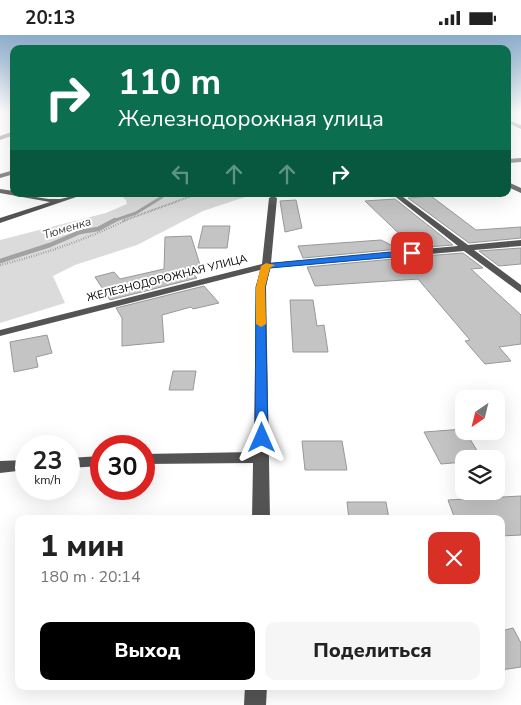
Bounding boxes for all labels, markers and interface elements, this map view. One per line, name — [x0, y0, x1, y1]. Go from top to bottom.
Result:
text: 20:13 — [25, 5, 75, 31]
text: 110 m — [118, 59, 221, 106]
icon: right — [35, 65, 100, 130]
text: Железнодорожная улица — [118, 104, 384, 134]
icon: left — [167, 160, 195, 188]
icon: ahead — [220, 160, 248, 188]
icon: ahead — [273, 160, 301, 188]
icon: right — [326, 160, 354, 188]
water label: Тюменка — [41, 213, 93, 243]
pin — [391, 232, 433, 274]
icon: arrive — [398, 239, 426, 267]
street label: ЖЕЛЕЗНОДОРОЖНАЯ УЛИЦА — [85, 251, 249, 305]
north arrow — [455, 390, 505, 440]
map controls — [455, 390, 505, 500]
position arrow — [235, 411, 287, 463]
speed limit sign: 30 — [90, 435, 155, 500]
text: 23 — [32, 444, 63, 478]
button: layers — [455, 450, 505, 500]
text: km/h — [34, 472, 61, 488]
text: 1 мин — [40, 526, 124, 567]
button: close — [428, 532, 480, 584]
text: 180 m · 20:14 — [40, 566, 141, 588]
button: Выход — [40, 622, 255, 680]
button: Поделиться — [265, 622, 480, 680]

